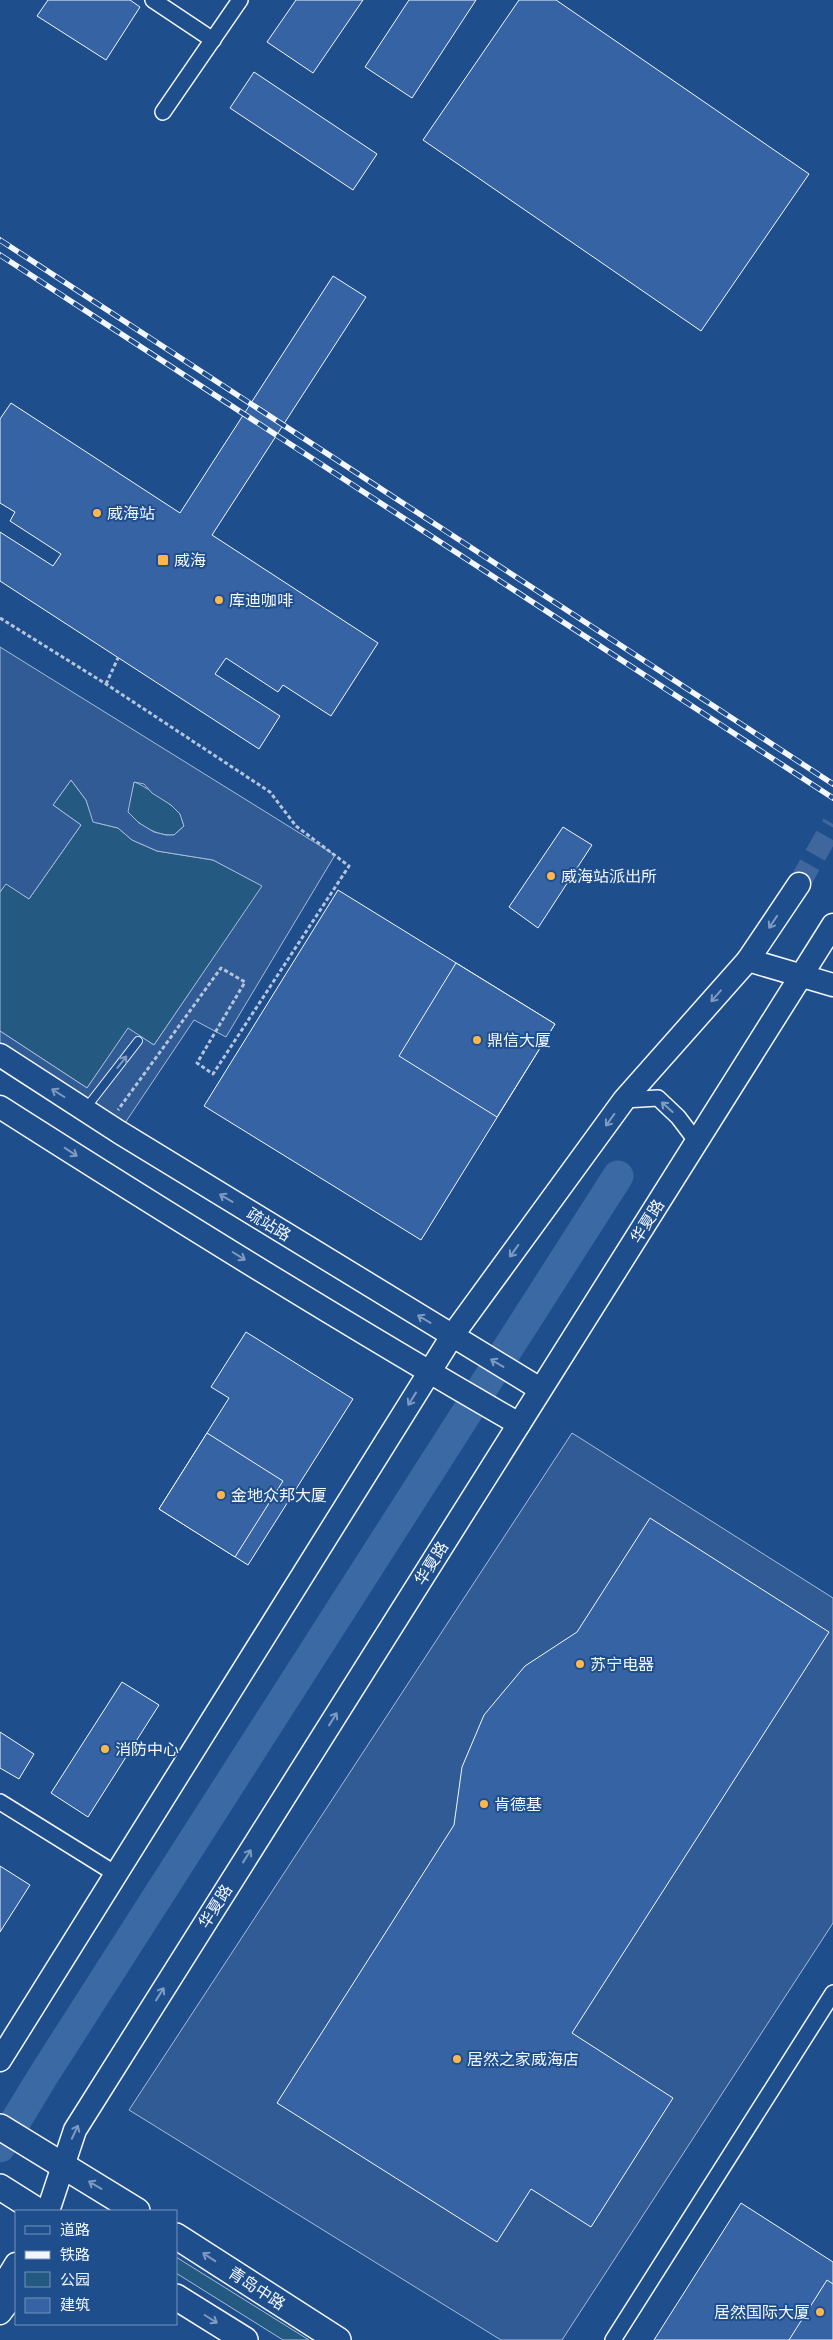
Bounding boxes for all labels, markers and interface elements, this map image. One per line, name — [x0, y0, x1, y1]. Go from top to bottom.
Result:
place label: 威海站 — [107, 503, 155, 523]
marker: 威海站 — [91, 507, 103, 519]
place label: 威海 — [174, 550, 206, 570]
marker: 威海 — [156, 553, 170, 567]
place label: 库迪咖啡 — [229, 590, 293, 610]
marker: 库迪咖啡 — [213, 594, 225, 606]
place label: 威海站派出所 — [561, 866, 657, 886]
marker: 威海站派出所 — [545, 870, 557, 882]
one-way arrow — [768, 915, 779, 929]
one-way arrow — [710, 990, 722, 1003]
place label: 鼎信大厦 — [487, 1030, 551, 1050]
marker: 鼎信大厦 — [471, 1034, 483, 1046]
one-way arrow — [117, 1055, 127, 1069]
one-way arrow — [52, 1088, 66, 1098]
one-way arrow — [661, 1101, 674, 1113]
one-way arrow — [605, 1112, 615, 1126]
one-way arrow — [63, 1147, 77, 1157]
one-way arrow — [219, 1192, 233, 1202]
street label: 华夏路 — [626, 1195, 668, 1247]
street label: 疏站路 — [243, 1203, 295, 1245]
one-way arrow — [509, 1244, 520, 1257]
one-way arrow — [231, 1251, 245, 1261]
one-way arrow — [417, 1314, 431, 1324]
one-way arrow — [490, 1357, 504, 1367]
one-way arrow — [406, 1391, 416, 1405]
place label: 金地众邦大厦 — [231, 1485, 327, 1505]
marker: 金地众邦大厦 — [215, 1489, 227, 1501]
street label: 华夏路 — [410, 1537, 452, 1589]
place label: 苏宁电器 — [590, 1654, 654, 1674]
marker: 苏宁电器 — [574, 1658, 586, 1670]
one-way arrow — [329, 1712, 339, 1726]
place label: 消防中心 — [115, 1739, 179, 1759]
marker: 消防中心 — [99, 1743, 111, 1755]
place label: 肯德基 — [494, 1794, 542, 1814]
marker: 肯德基 — [478, 1798, 490, 1810]
one-way arrow — [242, 1850, 252, 1864]
street label: 华夏路 — [194, 1880, 236, 1932]
one-way arrow — [156, 1987, 166, 2001]
place label: 居然之家威海店 — [467, 2049, 579, 2069]
marker: 居然之家威海店 — [451, 2053, 463, 2065]
one-way arrow — [71, 2125, 80, 2140]
one-way arrow — [89, 2180, 103, 2190]
legend — [15, 2210, 178, 2325]
text: 道路 — [60, 2220, 90, 2239]
text: 铁路 — [60, 2245, 90, 2264]
one-way arrow — [202, 2252, 216, 2262]
street label: 青岛中路 — [225, 2262, 289, 2314]
text: 公园 — [60, 2270, 90, 2289]
text: 建筑 — [60, 2295, 90, 2314]
place label: 居然国际大厦 — [714, 2302, 810, 2322]
marker: 居然国际大厦 — [814, 2306, 826, 2318]
one-way arrow — [203, 2314, 217, 2324]

